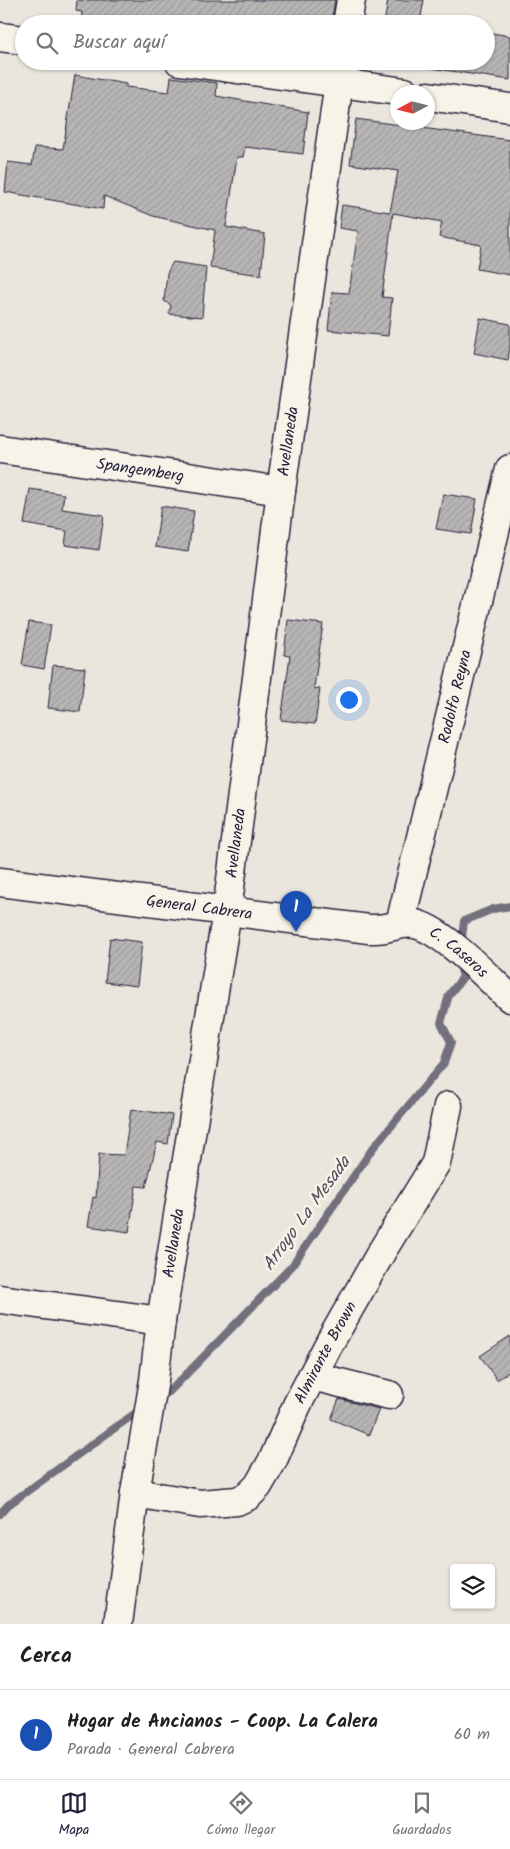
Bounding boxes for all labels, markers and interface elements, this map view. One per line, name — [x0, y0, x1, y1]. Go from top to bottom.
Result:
search box — [15, 15, 495, 70]
text: Buscar aquí — [73, 28, 165, 58]
icon: search — [33, 29, 61, 57]
north arrow — [390, 85, 435, 130]
street label: Avellaneda — [271, 405, 305, 478]
street label: Spangemberg — [95, 451, 186, 489]
street label: Rodolfo Reyna — [432, 647, 478, 746]
your location — [336, 687, 362, 713]
street label: Avellaneda — [219, 806, 253, 879]
street label: General Cabrera — [145, 888, 254, 927]
pin: 1 — [280, 891, 312, 932]
street label: C. Caseros — [424, 920, 494, 984]
water label: Arroyo La Mesada — [255, 1149, 360, 1278]
street label: Avellaneda — [156, 1206, 191, 1280]
street label: Almirante Brown — [287, 1296, 363, 1408]
map controls — [450, 1564, 495, 1609]
button: layers — [450, 1564, 495, 1609]
text: Cerca — [20, 1640, 72, 1673]
text: Hogar de Ancianos - Coop. La Calera — [67, 1707, 378, 1737]
text: 1 — [34, 1722, 38, 1747]
text: 60 m — [454, 1722, 490, 1747]
text: Parada · General Cabrera — [67, 1737, 235, 1762]
tab: Mapa — [58, 1789, 89, 1841]
tab: Cómo llegar — [206, 1789, 275, 1841]
tab: Guardados — [392, 1789, 452, 1841]

